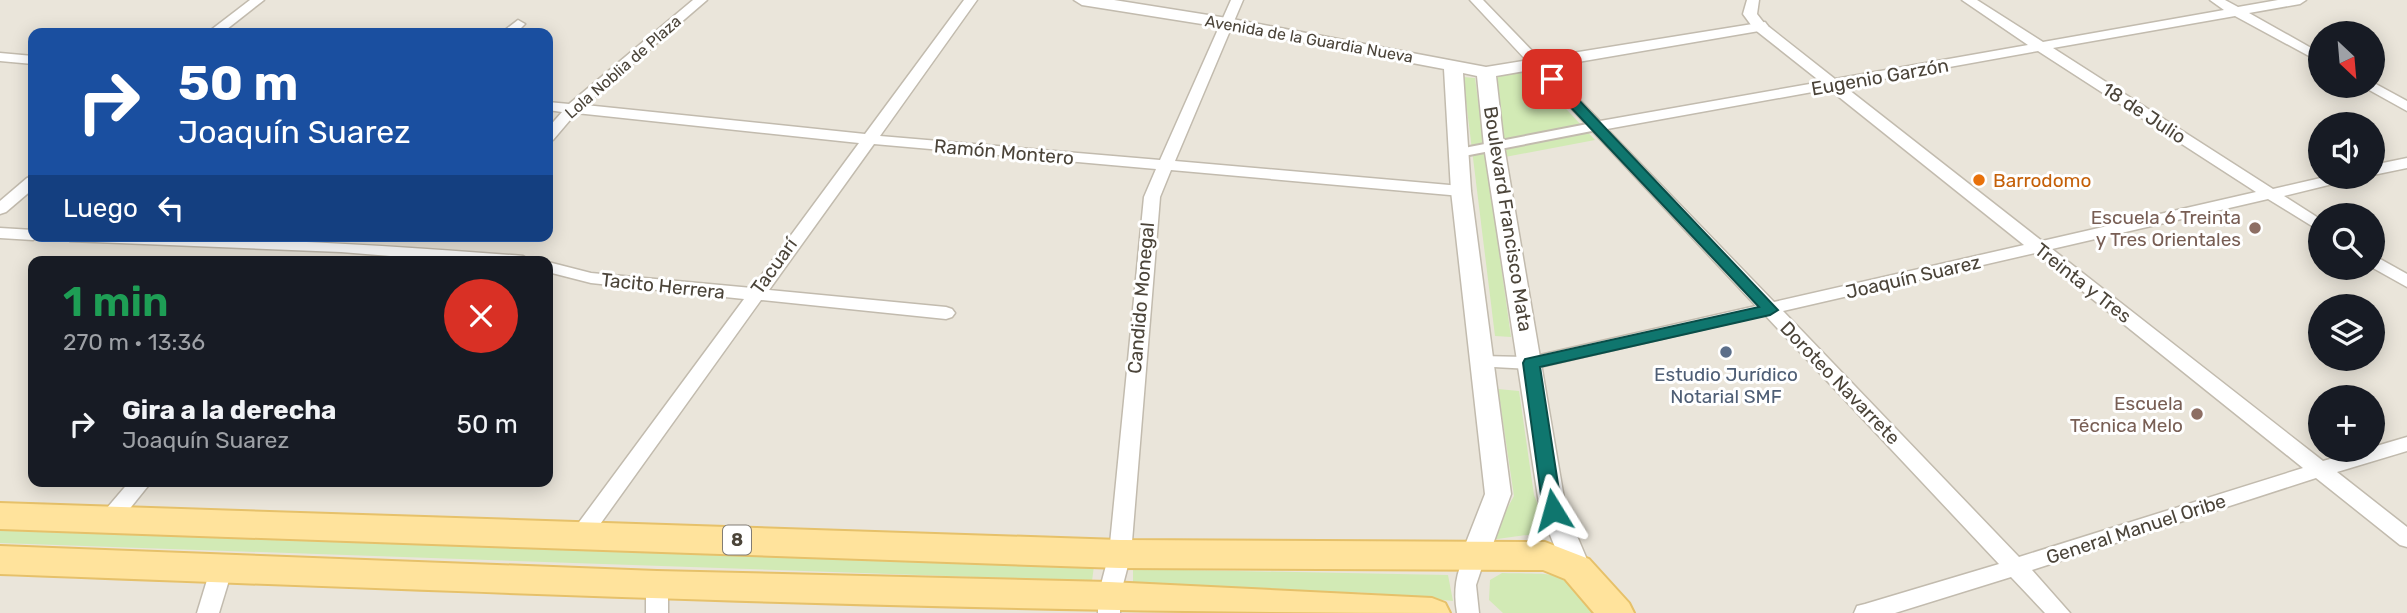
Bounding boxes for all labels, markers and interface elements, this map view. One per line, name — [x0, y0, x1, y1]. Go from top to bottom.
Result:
street label: Lola Noblia de Plaza — [561, 11, 685, 123]
street label: Avenida de la Guardia Nueva — [1204, 11, 1414, 67]
north arrow — [2308, 21, 2385, 98]
map controls — [2308, 21, 2385, 462]
pin — [1522, 49, 1582, 109]
text: 50 m — [178, 54, 298, 112]
street label: Eugenio Garzón — [1809, 54, 1951, 100]
icon: right — [63, 56, 154, 147]
icon: arrive — [1533, 60, 1571, 98]
street label: 18 de Julio — [2098, 77, 2190, 149]
street label: Boulevard Francisco Mata — [1479, 105, 1537, 333]
button: sound — [2308, 112, 2385, 189]
text: Joaquín Suarez — [178, 113, 411, 151]
street label: Ramón Montero — [933, 134, 1075, 170]
place label: Barrodomo — [1993, 169, 2091, 192]
marker: Barrodomo — [1971, 172, 1987, 188]
icon: left — [152, 189, 190, 227]
text: Luego — [63, 193, 138, 224]
button: search — [2308, 203, 2385, 280]
place label: Escuela 6 Treinta y Tres Orientales — [2091, 206, 2241, 251]
marker: Escuela 6 Treinta y Tres Orientales — [2247, 220, 2263, 236]
street label: Candido Monegal — [1123, 221, 1159, 375]
street label: Tacuarí — [746, 232, 803, 299]
street label: Treinta y Tres — [2030, 238, 2136, 328]
street label: Joaquín Suarez — [1843, 250, 1983, 304]
street label: Tacito Herrera — [600, 268, 726, 304]
text: 1 min — [63, 277, 169, 327]
button: close — [444, 279, 518, 353]
button: layers — [2308, 294, 2385, 371]
street label: Doroteo Navarrete — [1775, 317, 1905, 449]
text: 270 m · 13:36 — [63, 328, 205, 356]
marker: Estudio Jurídico Notarial SMF — [1718, 344, 1734, 360]
place label: Estudio Jurídico Notarial SMF — [1654, 363, 1798, 408]
button: + — [2308, 385, 2385, 462]
place label: Escuela Técnica Melo — [2070, 392, 2183, 437]
text: Gira a la derecha — [122, 395, 336, 426]
icon: right — [63, 405, 101, 443]
marker: Escuela Técnica Melo — [2189, 406, 2205, 422]
text: 50 m — [457, 409, 518, 440]
text: Joaquín Suarez — [122, 426, 289, 454]
position arrow — [1516, 473, 1590, 547]
street label: General Manuel Oribe — [2043, 489, 2229, 569]
road number: 8 — [723, 526, 751, 554]

